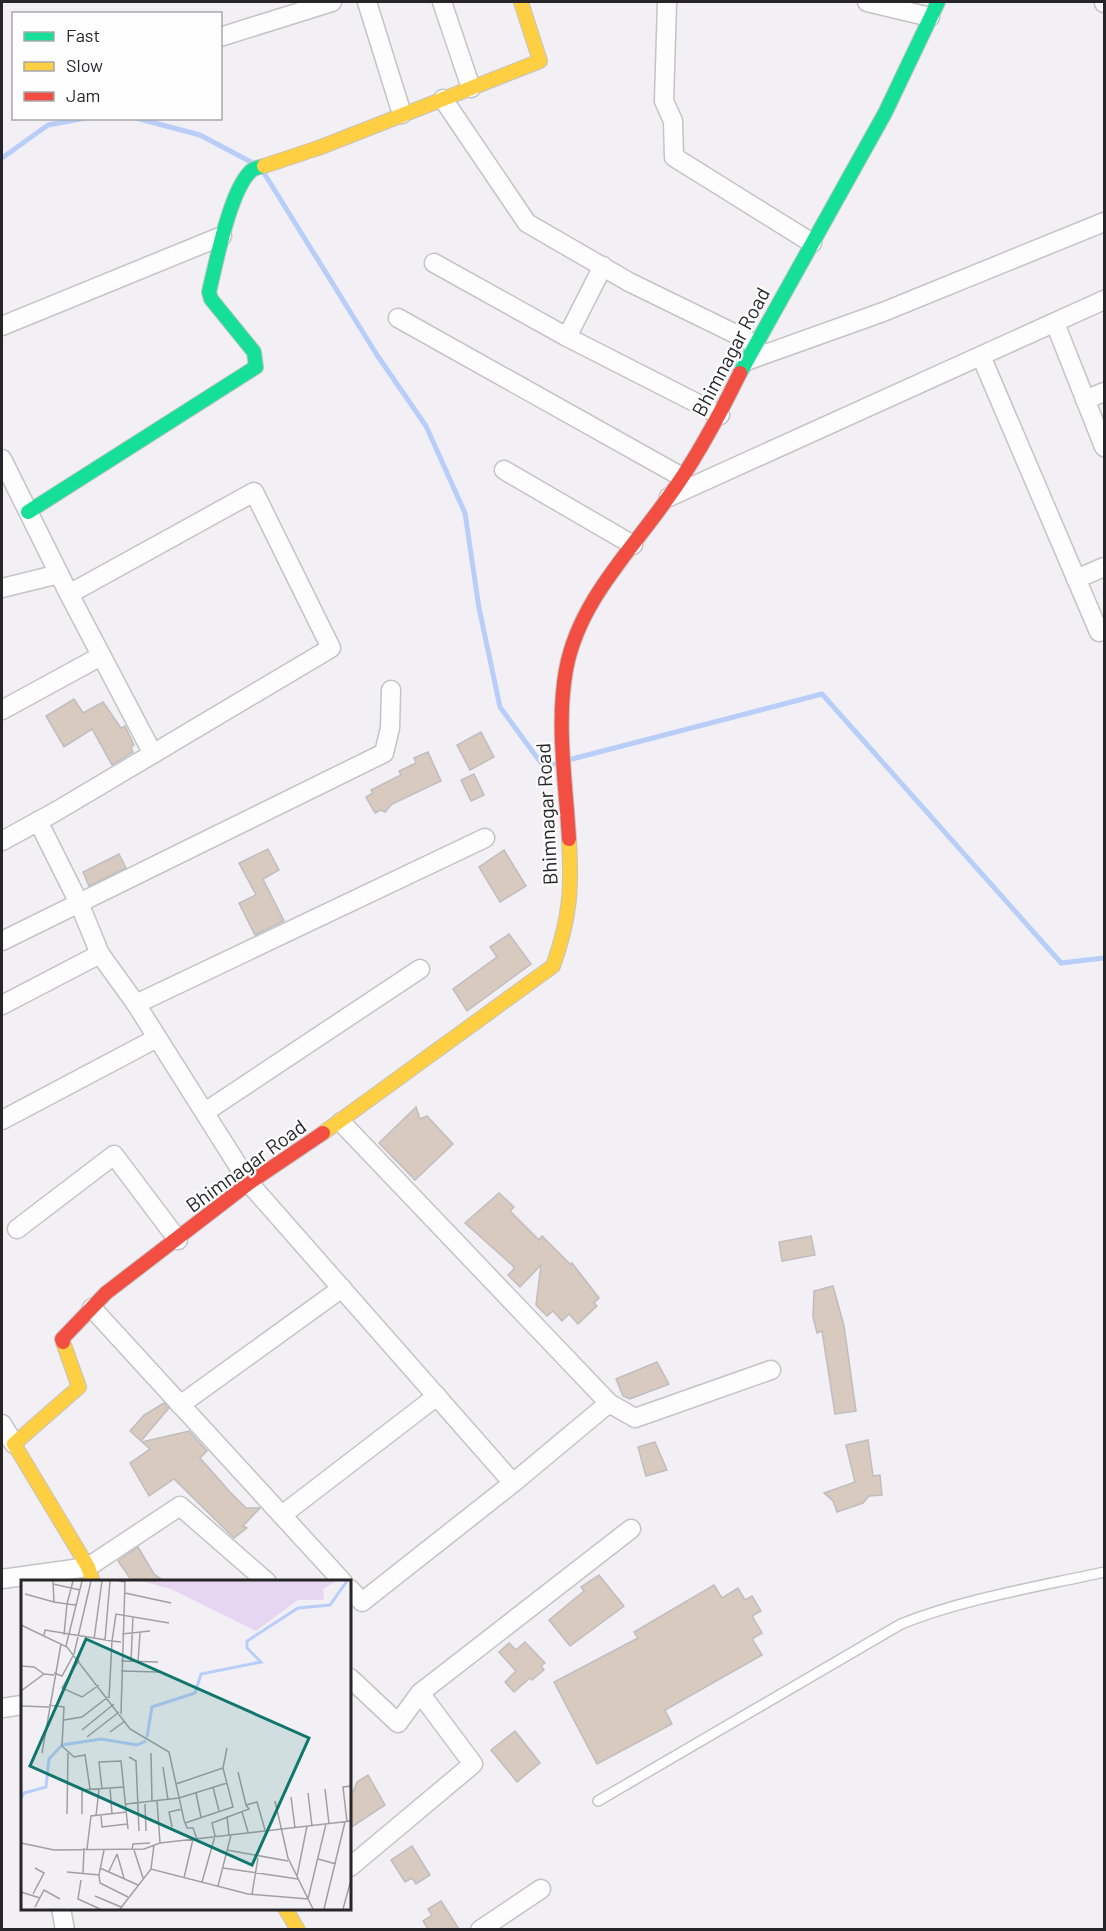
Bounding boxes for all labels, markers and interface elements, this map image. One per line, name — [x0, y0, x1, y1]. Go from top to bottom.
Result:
legend — [12, 12, 222, 120]
text: Fast — [66, 24, 100, 46]
text: Slow — [66, 54, 103, 76]
text: Jam — [66, 84, 100, 106]
street label: Bhimnagar Road — [686, 283, 774, 420]
street label: Bhimnagar Road — [530, 742, 562, 886]
street label: Bhimnagar Road — [181, 1114, 310, 1217]
inset map — [21, 1580, 351, 1910]

